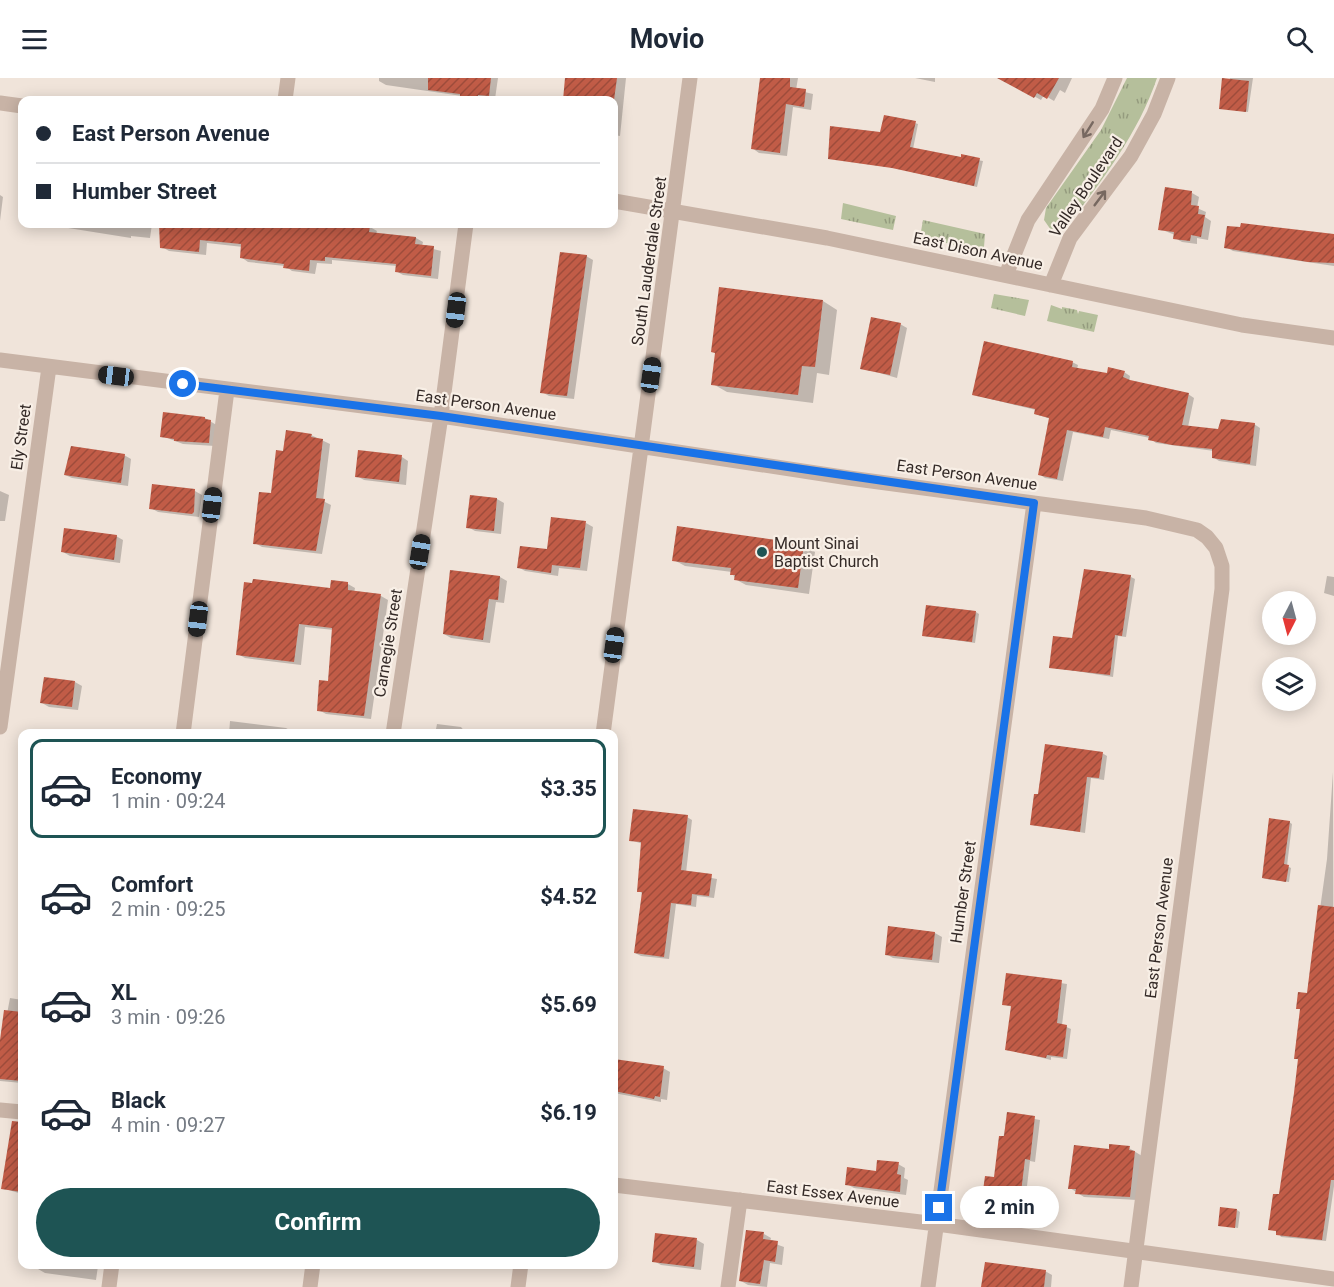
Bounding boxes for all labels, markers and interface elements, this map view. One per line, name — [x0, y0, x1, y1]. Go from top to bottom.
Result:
icon: menu — [18, 23, 51, 56]
text: Movio — [630, 23, 704, 55]
icon: search — [1283, 23, 1316, 56]
text: East Person Avenue — [72, 121, 270, 146]
one-way arrow — [1082, 121, 1094, 138]
street label: Valley Boulevard — [1045, 133, 1127, 241]
street label: South Lauderdale Street — [628, 175, 670, 347]
text: Humber Street — [72, 179, 217, 204]
one-way arrow — [1093, 190, 1106, 206]
street label: East Dison Avenue — [911, 228, 1045, 274]
car — [445, 291, 467, 329]
car — [640, 356, 662, 394]
car — [97, 365, 135, 387]
route start — [169, 370, 196, 397]
street label: East Person Avenue — [415, 386, 557, 424]
street label: Ely Street — [7, 403, 35, 471]
street label: East Person Avenue — [896, 456, 1038, 494]
car — [201, 486, 223, 524]
car — [408, 533, 432, 571]
place label: Mount Sinai Baptist Church — [774, 534, 879, 571]
marker: Mount Sinai Baptist Church — [755, 545, 769, 559]
street label: Carnegie Street — [370, 587, 406, 699]
north arrow — [1262, 591, 1316, 645]
map controls — [1262, 591, 1316, 711]
car — [187, 600, 209, 638]
car — [603, 626, 625, 664]
button: layers — [1262, 657, 1316, 711]
icon: car — [39, 762, 93, 816]
text: Economy — [111, 764, 202, 789]
text: $3.35 — [540, 776, 597, 801]
text: 1 min · 09:24 — [111, 789, 226, 813]
street label: Humber Street — [946, 840, 980, 944]
street label: East Person Avenue — [1141, 857, 1177, 999]
icon: car — [39, 870, 93, 924]
text: Comfort — [111, 872, 193, 897]
text: $4.52 — [540, 884, 597, 909]
text: 2 min · 09:25 — [111, 897, 226, 921]
icon: car — [39, 978, 93, 1032]
text: XL — [111, 980, 137, 1005]
text: $5.69 — [540, 992, 597, 1017]
text: 3 min · 09:26 — [111, 1005, 226, 1029]
icon: car — [39, 1086, 93, 1140]
text: Black — [111, 1088, 166, 1113]
text: $6.19 — [540, 1100, 597, 1125]
text: 4 min · 09:27 — [111, 1113, 226, 1137]
street label: East Essex Avenue — [766, 1176, 900, 1212]
callout: 2 min — [960, 1187, 1059, 1229]
button: Confirm — [36, 1188, 600, 1257]
route end — [925, 1194, 952, 1221]
text: 2 min — [984, 1195, 1035, 1219]

